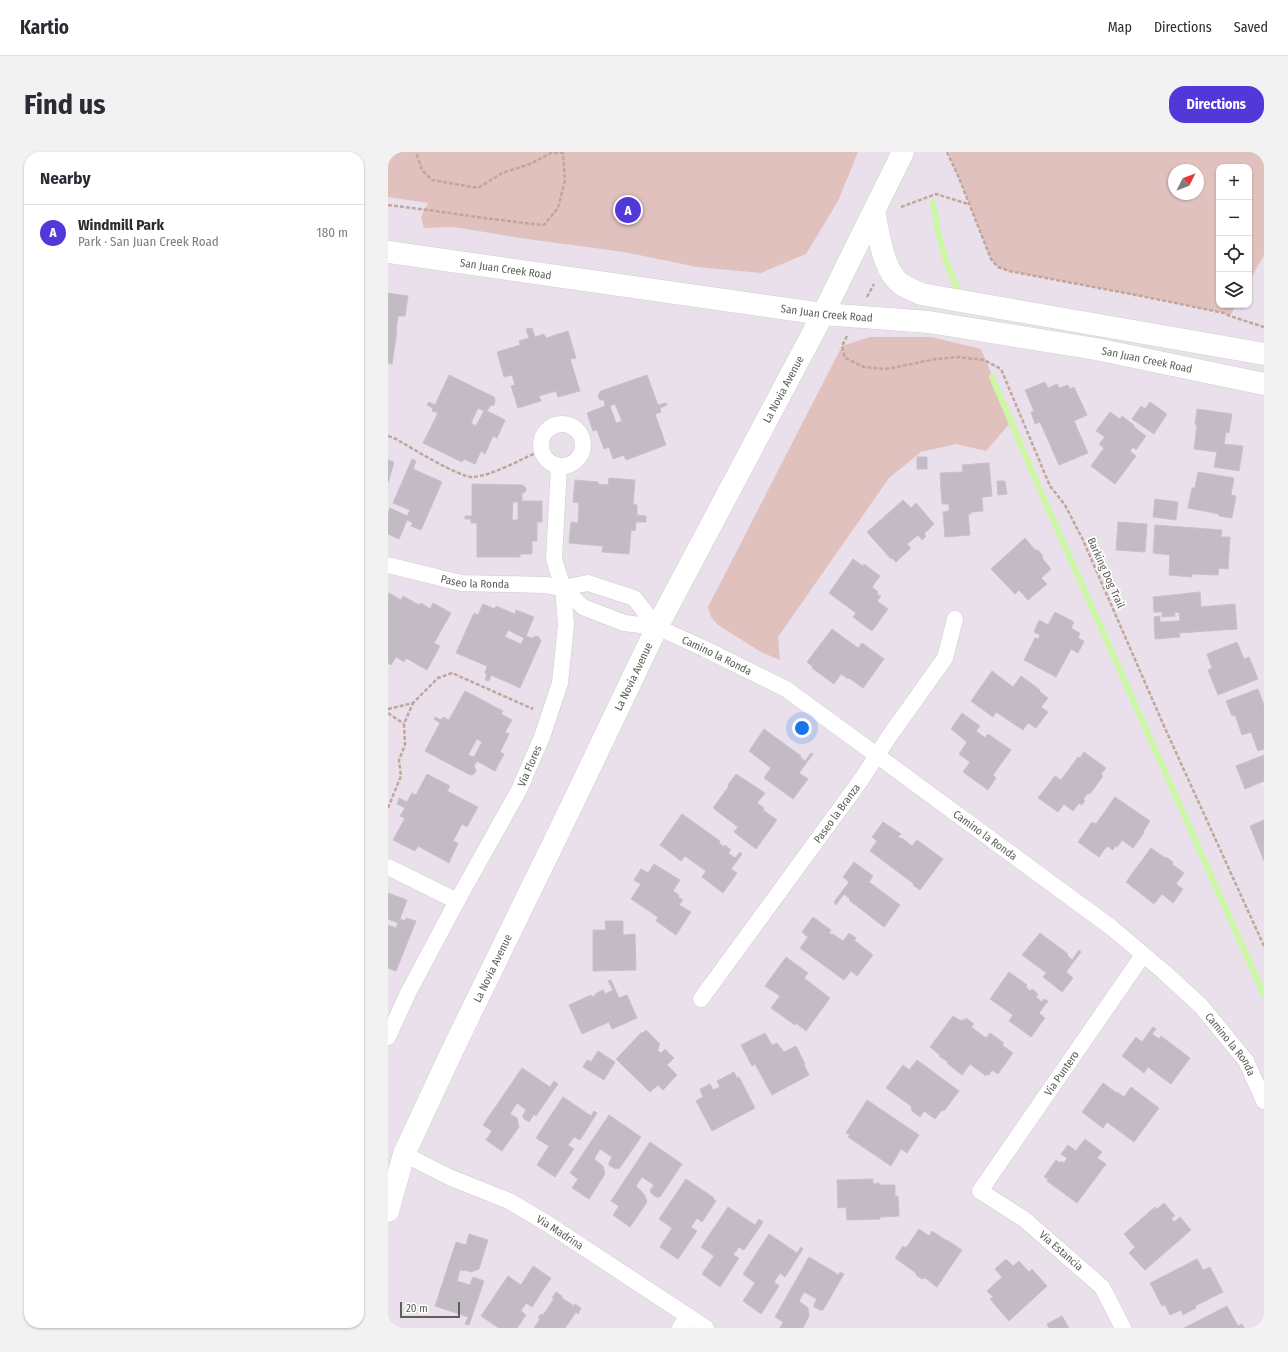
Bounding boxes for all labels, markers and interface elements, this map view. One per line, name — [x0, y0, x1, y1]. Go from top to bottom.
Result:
text: Kartio — [20, 16, 69, 39]
text: Map — [1108, 19, 1132, 36]
text: Directions — [1154, 19, 1212, 36]
text: Saved — [1234, 19, 1268, 36]
button: Directions — [1169, 86, 1264, 123]
text: Find us — [24, 88, 106, 121]
north arrow — [1168, 164, 1204, 200]
map controls — [1216, 164, 1252, 308]
button: + — [1216, 164, 1252, 200]
text: Nearby — [40, 168, 91, 189]
pin: A — [615, 195, 641, 225]
button: − — [1216, 200, 1252, 236]
text: Windmill Park — [78, 216, 164, 234]
text: A — [49, 225, 57, 240]
text: 180 m — [317, 225, 348, 240]
text: Park · San Juan Creek Road — [78, 234, 219, 249]
button: locate — [1216, 236, 1252, 272]
street label: San Juan Creek Road — [459, 256, 552, 282]
button: layers — [1216, 272, 1252, 308]
street label: San Juan Creek Road — [780, 302, 873, 324]
street label: San Juan Creek Road — [1101, 344, 1194, 375]
street label: La Novia Avenue — [760, 353, 806, 425]
street label: Barking Dog Trail — [1085, 536, 1127, 610]
street label: Paseo la Ronda — [440, 572, 509, 591]
street label: Camino la Ronda — [680, 633, 754, 678]
street label: La Novia Avenue — [612, 640, 655, 713]
your location — [792, 718, 812, 738]
street label: Via Flores — [515, 743, 544, 788]
street label: Paseo la Branza — [811, 781, 863, 845]
street label: Camino la Ronda — [951, 807, 1020, 863]
street label: La Novia Avenue — [470, 932, 514, 1004]
street label: Camino la Ronda — [1203, 1010, 1258, 1078]
street label: Via Puntero — [1041, 1048, 1082, 1098]
street label: Via Madrina — [534, 1212, 586, 1252]
street label: Via Estancia — [1036, 1228, 1086, 1274]
scale bar — [400, 1300, 460, 1319]
text: 20 m — [406, 1302, 428, 1315]

